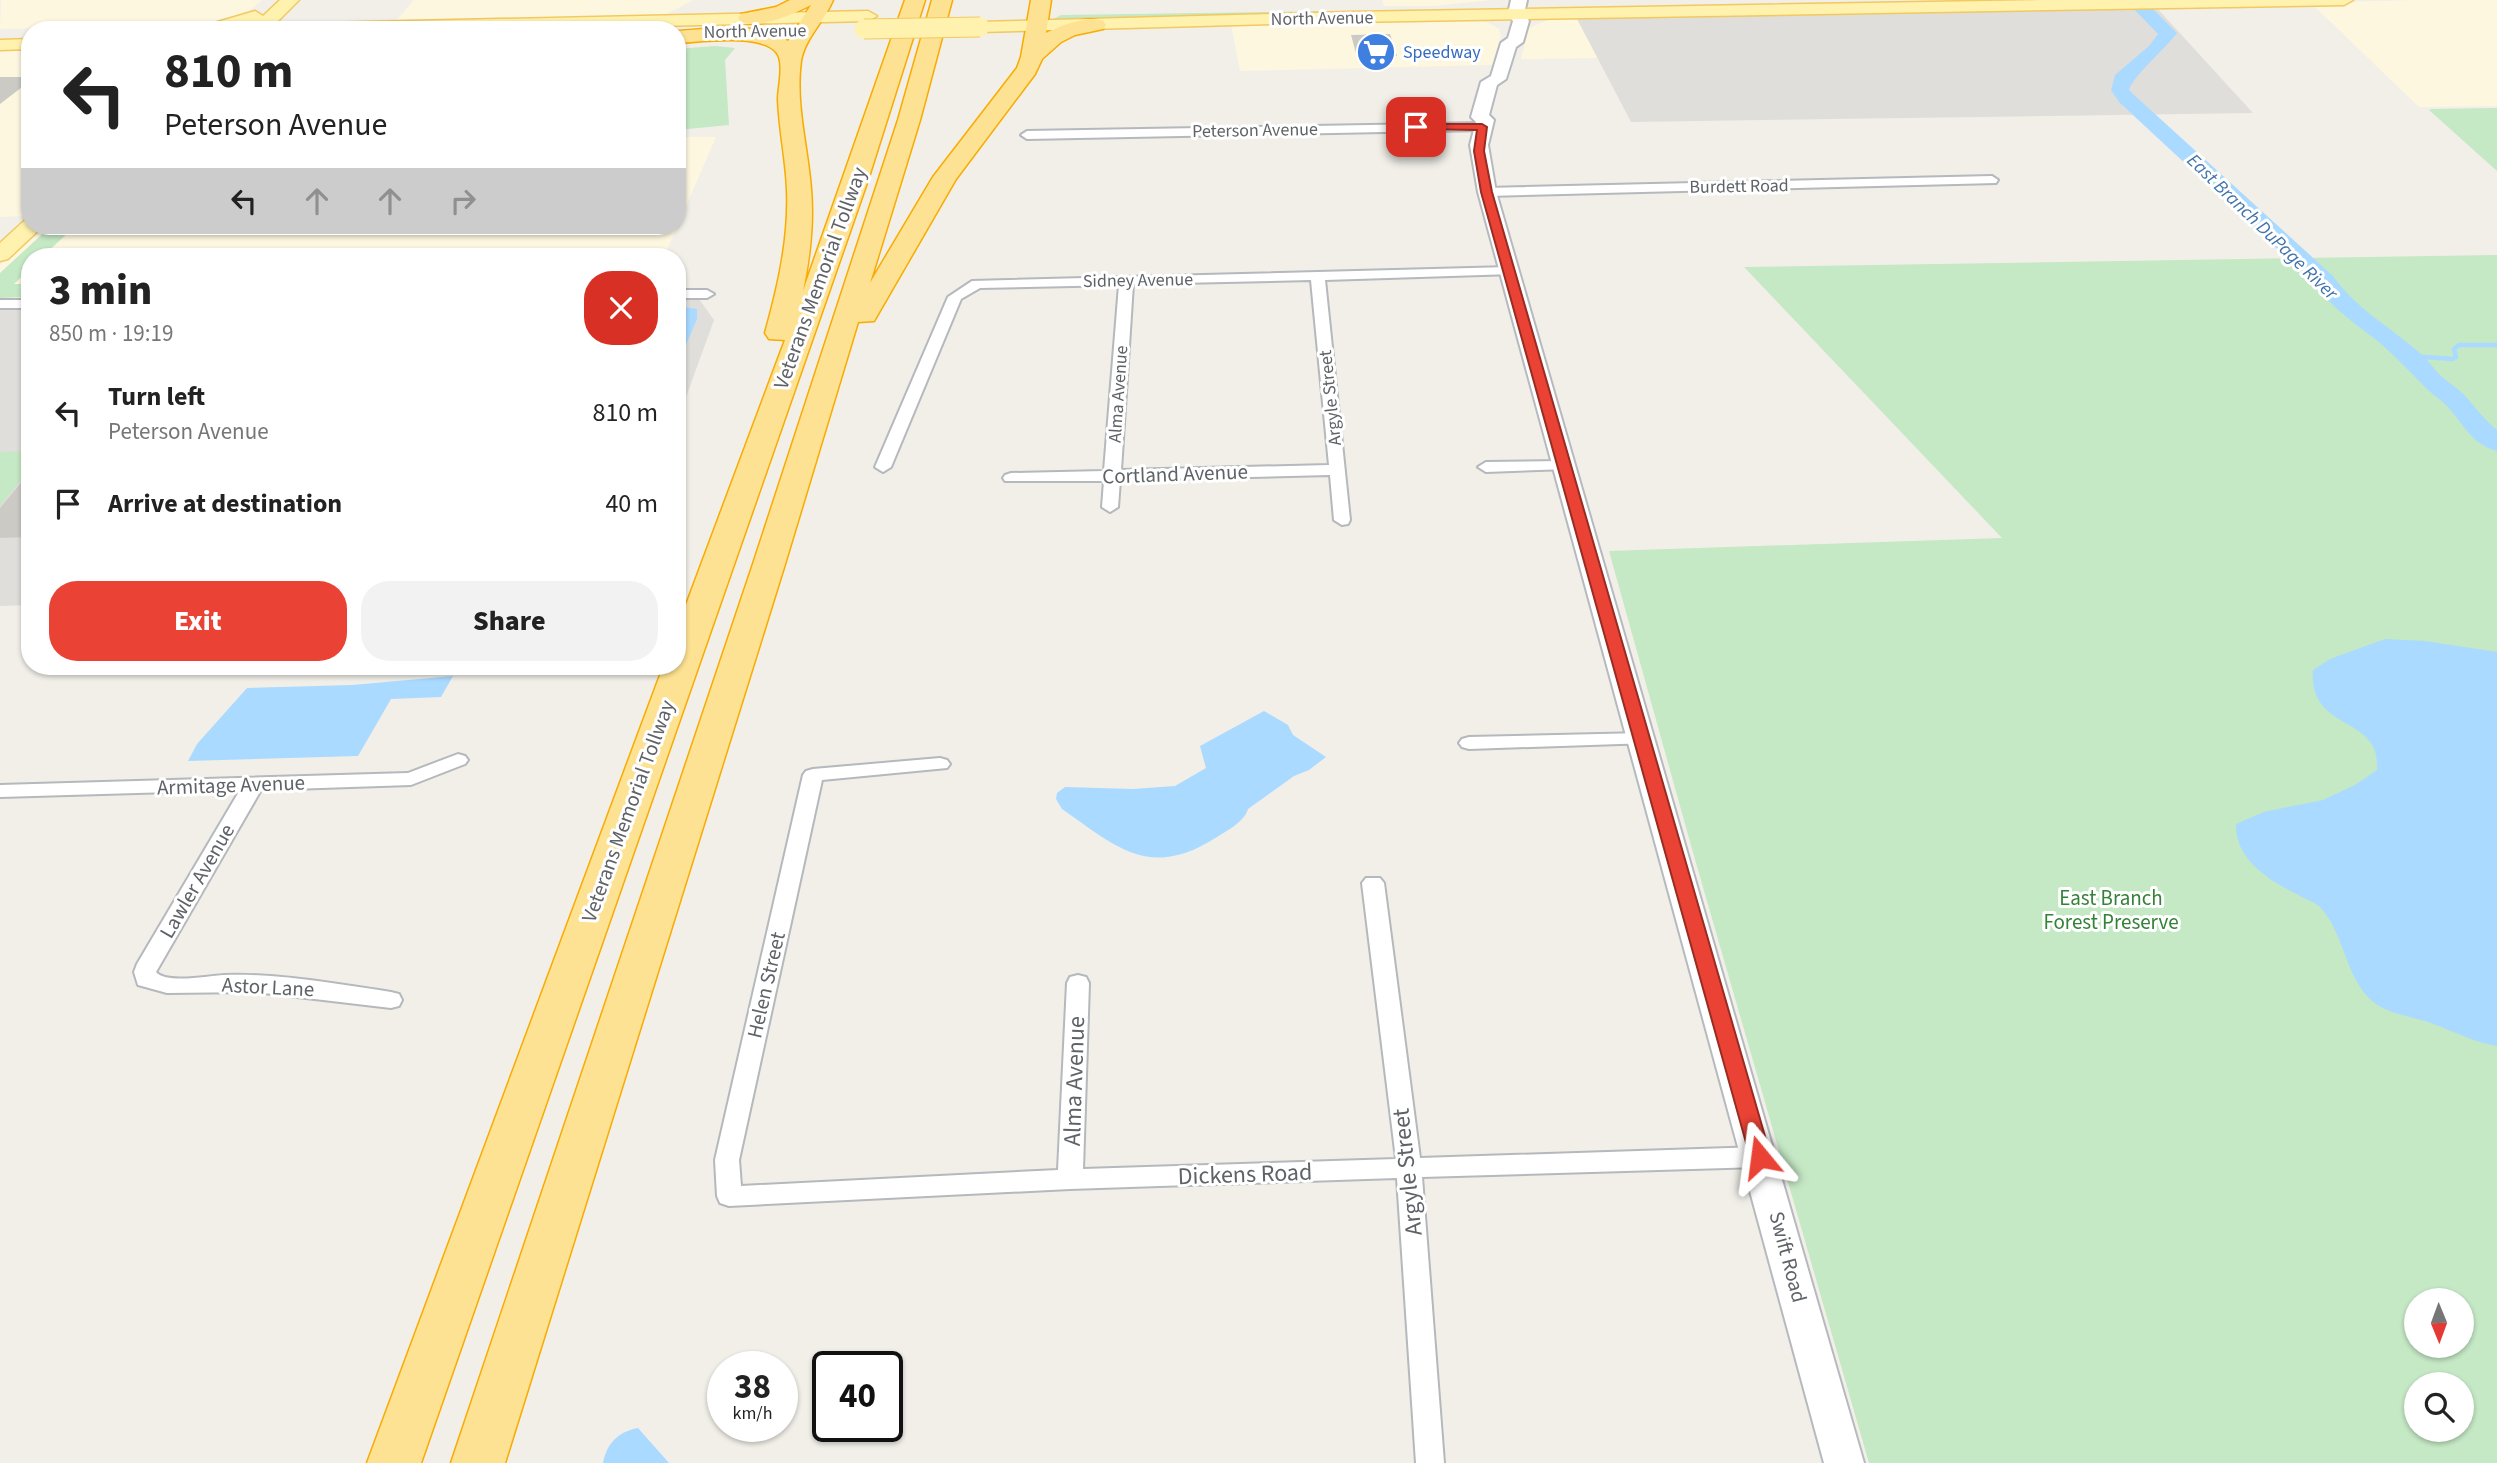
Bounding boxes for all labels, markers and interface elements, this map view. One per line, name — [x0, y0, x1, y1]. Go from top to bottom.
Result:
street label: North Avenue — [1270, 5, 1374, 32]
street label: North Avenue — [703, 18, 807, 45]
supermarket icon: Speedway — [1355, 31, 1397, 73]
text: 810 m — [164, 37, 293, 107]
place label: Speedway — [1403, 40, 1481, 65]
icon: left — [49, 49, 140, 140]
pin — [1386, 97, 1446, 157]
text: Peterson Avenue — [164, 102, 387, 148]
icon: arrive — [1397, 108, 1435, 146]
street label: Peterson Avenue — [1192, 117, 1318, 144]
water label: East Branch DuPage River — [2181, 148, 2344, 307]
street label: Veterans Memorial Tollway — [766, 163, 874, 393]
street label: Burdett Road — [1689, 173, 1789, 200]
icon: left — [225, 182, 263, 220]
icon: ahead — [298, 182, 336, 220]
icon: ahead — [371, 182, 409, 220]
icon: right — [444, 182, 482, 220]
text: 3 min — [49, 261, 152, 321]
street label: Sidney Avenue — [1083, 267, 1193, 294]
button: close — [584, 271, 658, 345]
text: 850 m · 19:19 — [49, 317, 173, 350]
street label: Alma Avenue — [1103, 344, 1134, 444]
street label: Argyle Street — [1313, 349, 1348, 447]
text: Turn left — [108, 378, 205, 415]
icon: left — [49, 394, 87, 432]
text: 810 m — [592, 394, 658, 431]
text: Peterson Avenue — [108, 415, 269, 448]
street label: Cortland Avenue — [1102, 456, 1248, 492]
icon: arrive — [49, 485, 87, 523]
text: Arrive at destination — [108, 485, 342, 522]
text: 40 m — [605, 485, 658, 522]
button: Exit — [49, 581, 347, 661]
button: Share — [361, 581, 658, 661]
street label: Veterans Memorial Tollway — [574, 696, 682, 926]
street label: Armitage Avenue — [156, 767, 306, 803]
street label: Lawler Avenue — [152, 818, 242, 944]
park label: East Branch Forest Preserve — [2043, 883, 2179, 937]
street label: Helen Street — [739, 929, 793, 1041]
street label: Astor Lane — [221, 970, 315, 1004]
street label: Alma Avenue — [1055, 1015, 1094, 1147]
street label: Argyle Street — [1383, 1107, 1432, 1237]
position arrow — [1723, 1120, 1797, 1194]
street label: Dickens Road — [1177, 1155, 1313, 1194]
street label: Swift Road — [1761, 1208, 1815, 1306]
north arrow — [2404, 1288, 2474, 1358]
map controls — [2404, 1288, 2474, 1442]
speed limit sign: 40 — [812, 1351, 903, 1442]
text: 38 — [734, 1362, 771, 1412]
button: search — [2404, 1372, 2474, 1442]
text: km/h — [733, 1401, 772, 1426]

